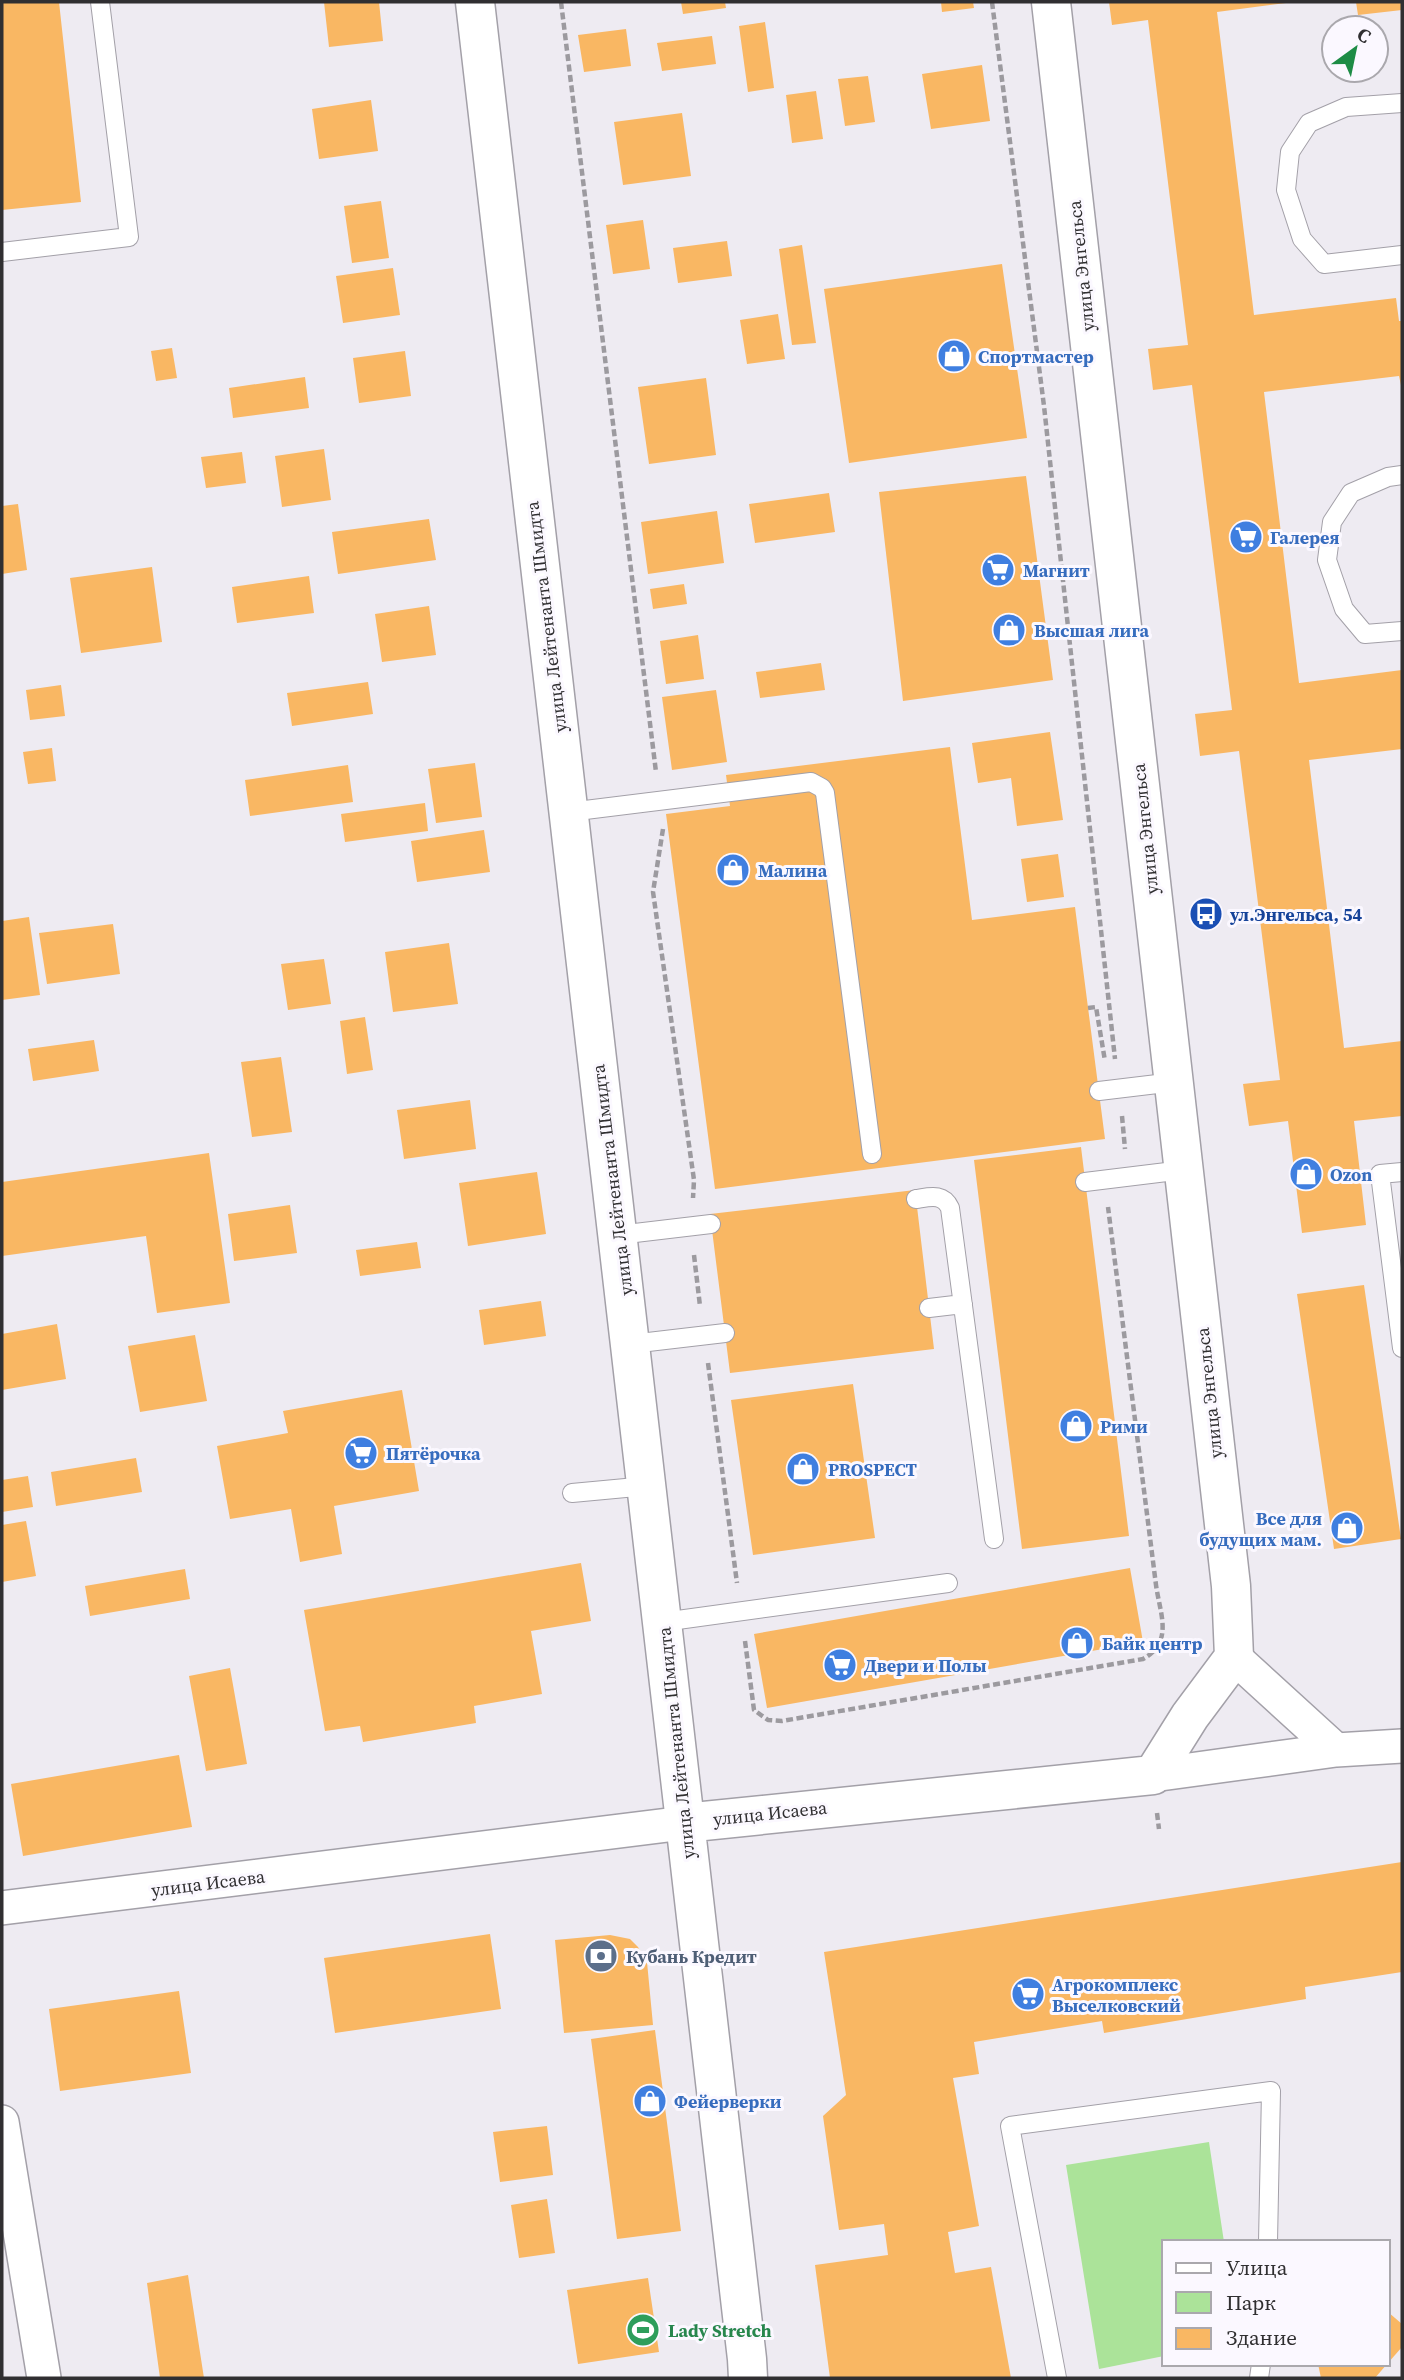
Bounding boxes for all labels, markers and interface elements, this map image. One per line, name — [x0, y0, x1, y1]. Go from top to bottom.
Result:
north arrow — [1320, 14, 1390, 84]
text: С — [1352, 21, 1376, 49]
street label: улица Энгельса — [1062, 198, 1100, 333]
shop icon: Спортмастер — [935, 337, 973, 375]
place label: Спортмастер — [978, 344, 1094, 369]
street label: улица Лейтенанта Шмидта — [519, 499, 573, 734]
supermarket icon: Галерея — [1227, 518, 1265, 556]
place label: Галерея — [1270, 525, 1340, 550]
supermarket icon: Магнит — [979, 551, 1017, 589]
place label: Магнит — [1023, 558, 1090, 583]
shop icon: Высшая лига — [990, 611, 1028, 649]
place label: Высшая лига — [1034, 618, 1149, 643]
street label: улица Энгельса — [1126, 761, 1164, 896]
shop icon: Малина — [714, 851, 752, 889]
place label: Малина — [758, 858, 828, 883]
bus stop icon: ул.Энгельса, 54 — [1187, 895, 1225, 933]
place label: ул.Энгельса, 54 — [1229, 902, 1362, 927]
street label: улица Лейтенанта Шмидта — [585, 1062, 639, 1297]
shop icon: Ozon — [1287, 1155, 1325, 1193]
place label: Ozon — [1330, 1162, 1372, 1187]
street label: улица Энгельса — [1190, 1325, 1228, 1460]
shop icon: Рими — [1057, 1407, 1095, 1445]
place label: Рими — [1100, 1414, 1148, 1439]
supermarket icon: Пятёрочка — [342, 1434, 380, 1472]
place label: Пятёрочка — [386, 1441, 481, 1466]
shop icon: PROSPECT — [784, 1450, 822, 1488]
place label: PROSPECT — [828, 1457, 918, 1482]
place label: Все для будущих мам. — [1199, 1506, 1322, 1552]
shop icon: Все для будущих мам. — [1328, 1509, 1366, 1547]
shop icon: Байк центр — [1058, 1624, 1096, 1662]
street label: улица Лейтенанта Шмидта — [651, 1625, 701, 1860]
place label: Байк центр — [1102, 1631, 1203, 1656]
supermarket icon: Двери и Полы — [821, 1646, 859, 1684]
place label: Двери и Полы — [864, 1653, 987, 1678]
street label: улица Исаева — [712, 1795, 829, 1831]
street label: улица Исаева — [150, 1864, 267, 1902]
bank icon: Кубань Кредит — [582, 1937, 620, 1975]
place label: Кубань Кредит — [626, 1944, 757, 1969]
place label: Агрокомплекс Выселковский — [1052, 1972, 1181, 2018]
supermarket icon: Агрокомплекс Выселковский — [1009, 1975, 1047, 2013]
shop icon: Фейерверки — [631, 2082, 669, 2120]
place label: Фейерверки — [674, 2089, 782, 2114]
legend — [1162, 2240, 1390, 2366]
text: Улица — [1226, 2253, 1288, 2282]
text: Парк — [1226, 2288, 1276, 2317]
sports icon: Lady Stretch — [624, 2311, 662, 2349]
place label: Lady Stretch — [668, 2318, 772, 2343]
text: Здание — [1226, 2323, 1297, 2352]

